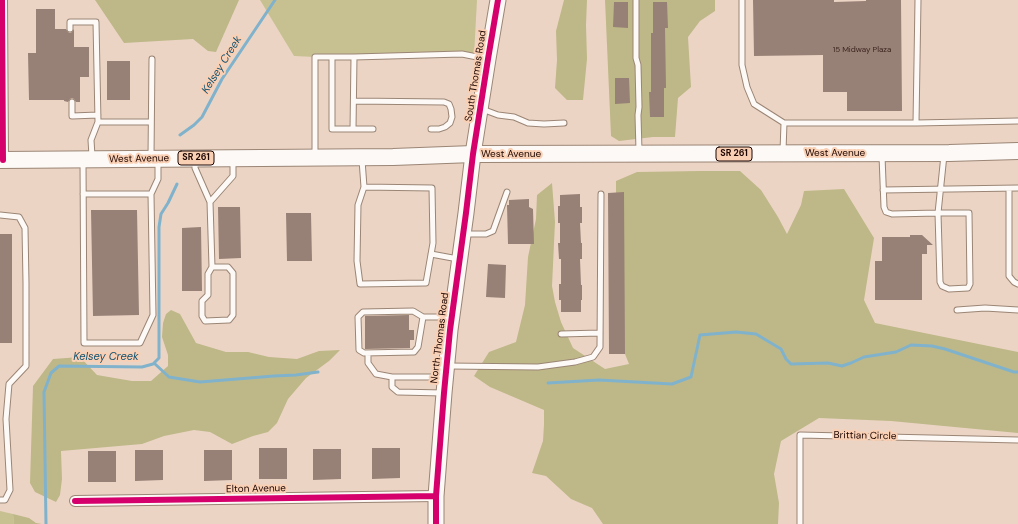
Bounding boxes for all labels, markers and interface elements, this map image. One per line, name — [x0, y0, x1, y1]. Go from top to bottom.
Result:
street label: South Thomas Road — [463, 29, 489, 123]
water label: Kelsey Creek — [199, 34, 245, 96]
house number: 15 Midway Plaza — [833, 45, 891, 55]
road number: SR 261 — [716, 147, 752, 161]
street label: West Avenue — [805, 147, 865, 159]
street label: West Avenue — [481, 148, 541, 160]
road number: SR 261 — [178, 151, 214, 165]
street label: West Avenue — [109, 152, 169, 166]
street label: North Thomas Road — [428, 292, 452, 384]
water label: Kelsey Creek — [73, 350, 139, 364]
street label: Brittian Circle — [833, 429, 897, 443]
street label: Elton Avenue — [226, 482, 286, 496]

